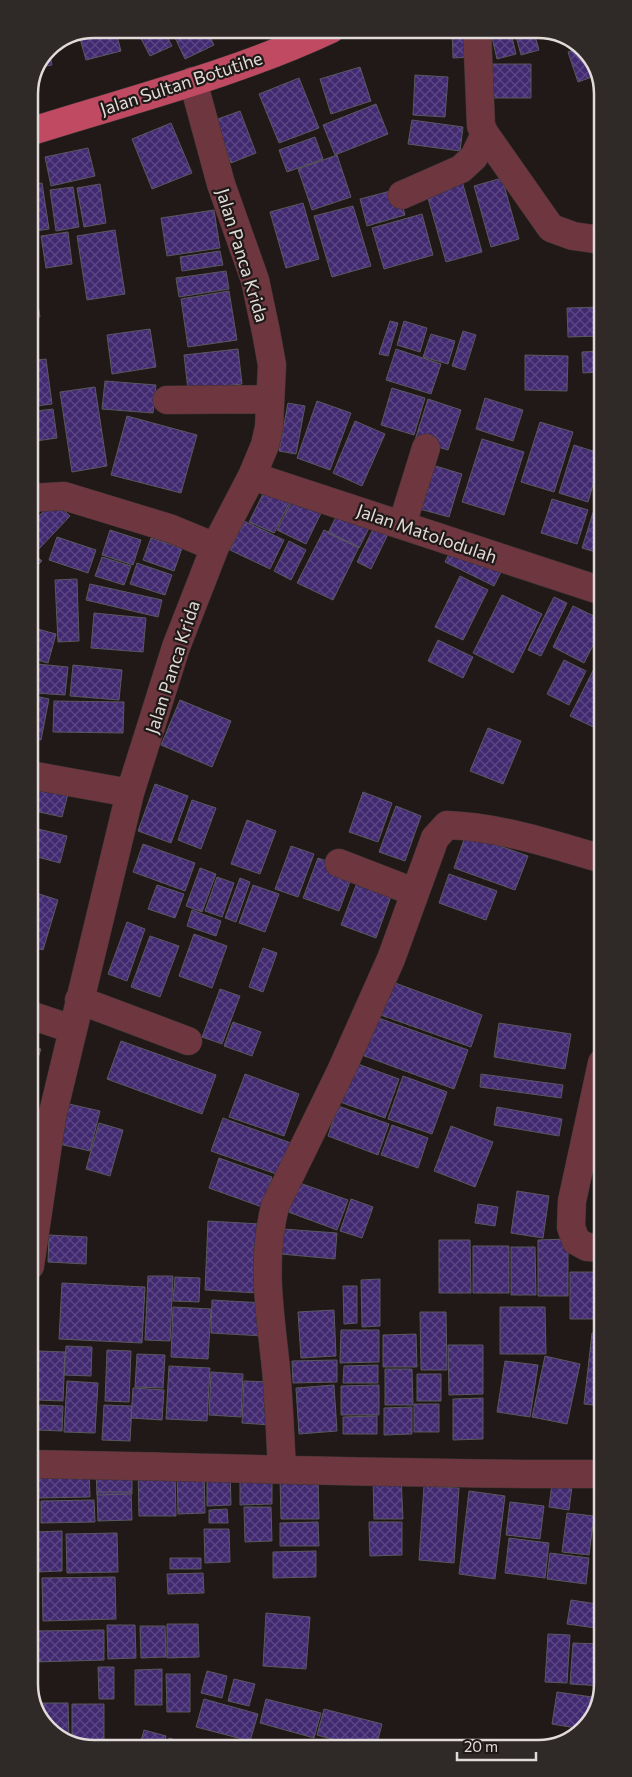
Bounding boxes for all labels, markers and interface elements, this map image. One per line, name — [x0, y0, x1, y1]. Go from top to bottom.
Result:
street label: Jalan Sultan Botutihe — [97, 46, 265, 120]
street label: Jalan Panca Krida — [212, 185, 274, 325]
street label: Jalan Matolodulah — [354, 499, 500, 567]
street label: Jalan Panca Krida — [140, 598, 204, 736]
scale bar — [457, 1730, 536, 1762]
text: 20 m — [464, 1737, 498, 1755]

